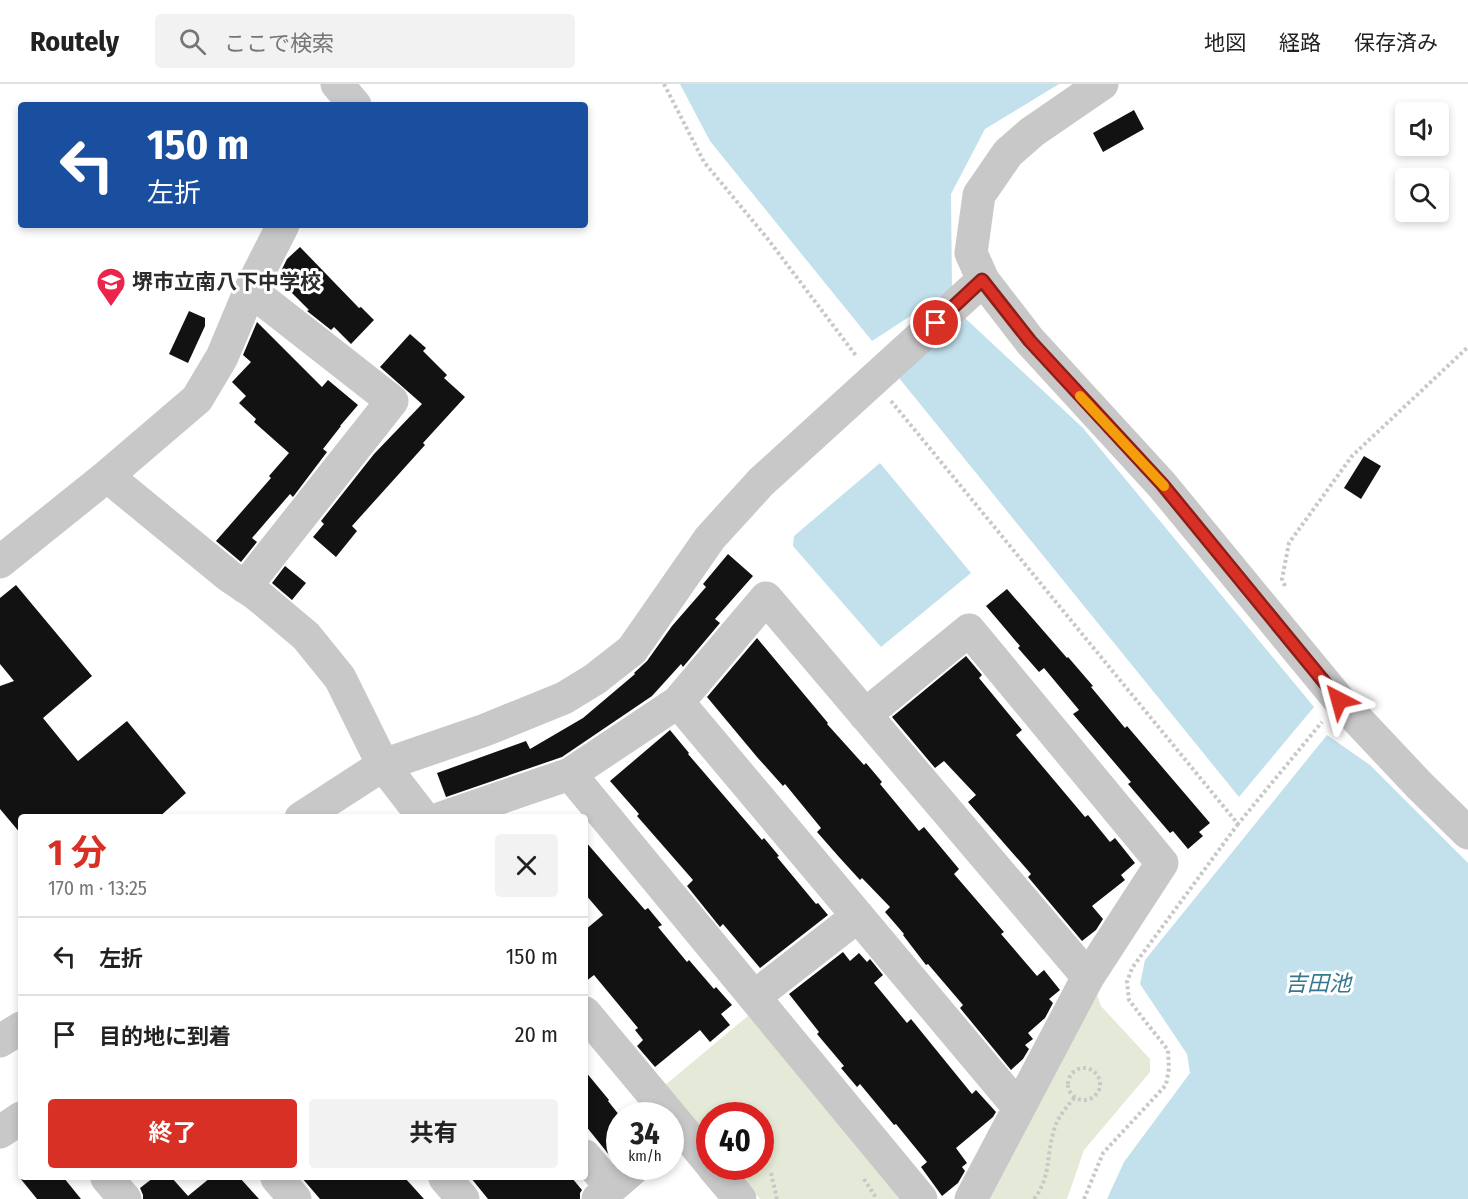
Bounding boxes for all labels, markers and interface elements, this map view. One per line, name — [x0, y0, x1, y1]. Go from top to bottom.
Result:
search box — [155, 14, 575, 68]
text: Routely — [30, 25, 119, 58]
icon: search — [176, 25, 209, 58]
text: ここで検索 — [224, 30, 334, 57]
text: 地図 — [1204, 30, 1246, 56]
text: 経路 — [1279, 30, 1321, 56]
text: 保存済み — [1354, 30, 1438, 56]
map controls — [1395, 102, 1449, 222]
button: sound — [1395, 102, 1449, 156]
text: 150 m — [147, 120, 249, 170]
icon: left — [48, 126, 126, 204]
button: search — [1395, 168, 1449, 222]
text: 左折 — [147, 177, 201, 209]
school or university icon: 堺市立南八下中学校 — [95, 266, 127, 308]
place label: 堺市立南八下中学校 — [132, 269, 321, 295]
pin — [910, 297, 961, 348]
icon: arrive — [919, 306, 952, 339]
position arrow — [1307, 668, 1371, 732]
text: 1 分 — [48, 831, 107, 875]
button: close — [495, 834, 558, 897]
text: 170 m · 13:25 — [48, 876, 147, 900]
icon: left — [48, 940, 81, 973]
text: 150 m — [506, 943, 558, 970]
text: 左折 — [99, 945, 143, 972]
water label: 吉田池 — [1285, 970, 1353, 997]
icon: arrive — [48, 1018, 81, 1051]
text: 20 m — [515, 1021, 558, 1048]
text: 目的地に到着 — [99, 1023, 231, 1050]
button: 終了 — [48, 1099, 297, 1168]
button: 共有 — [309, 1099, 558, 1168]
speed limit sign: 40 — [696, 1102, 774, 1180]
text: 34 — [630, 1116, 660, 1152]
text: km/h — [628, 1147, 662, 1165]

